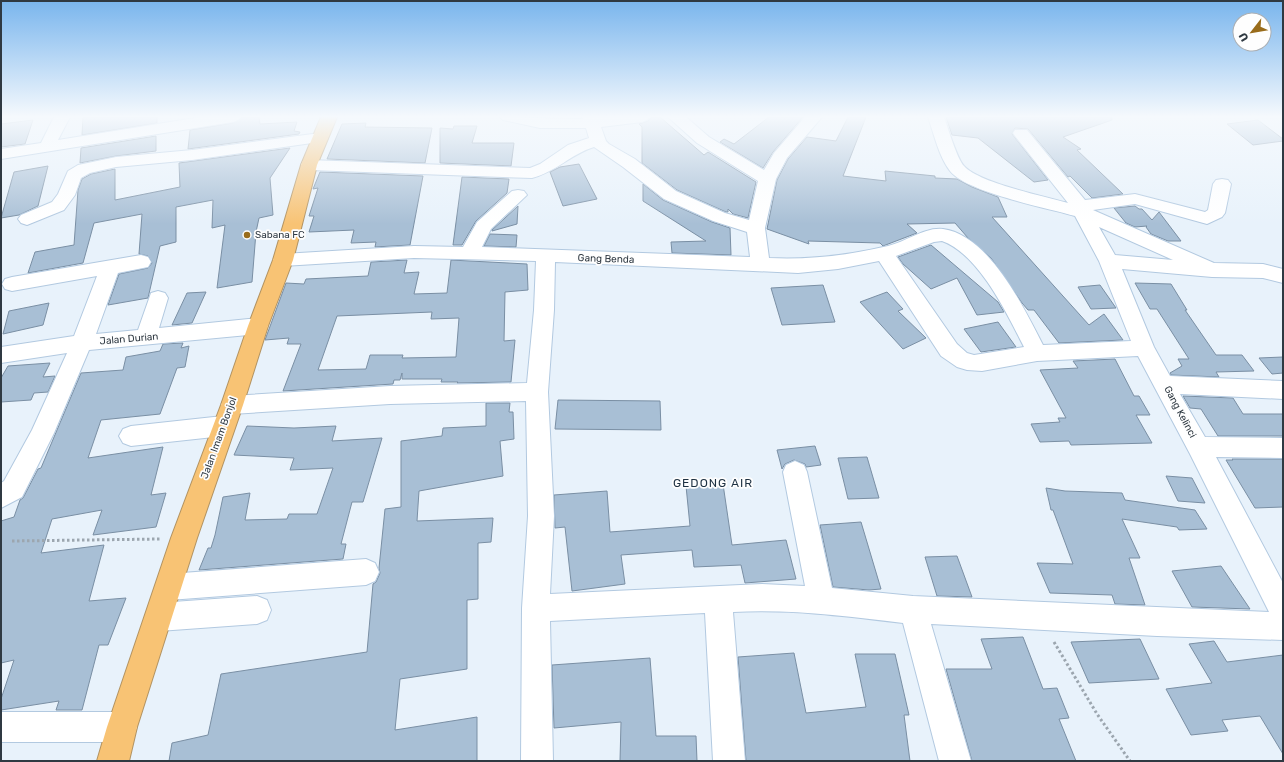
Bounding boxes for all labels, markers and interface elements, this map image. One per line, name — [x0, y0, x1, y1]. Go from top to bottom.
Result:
north arrow — [1232, 12, 1272, 52]
text: U — [1236, 30, 1251, 44]
place label: Sabana FC — [255, 229, 305, 241]
marker: Sabana FC — [242, 230, 252, 240]
street label: Gang Benda — [577, 252, 635, 266]
street label: Jalan Durian — [99, 330, 159, 348]
street label: Gang Kelinci — [1161, 384, 1199, 440]
street label: Jalan Imam Bonjol — [199, 396, 239, 480]
district label: GEDONG AIR — [673, 476, 753, 490]

